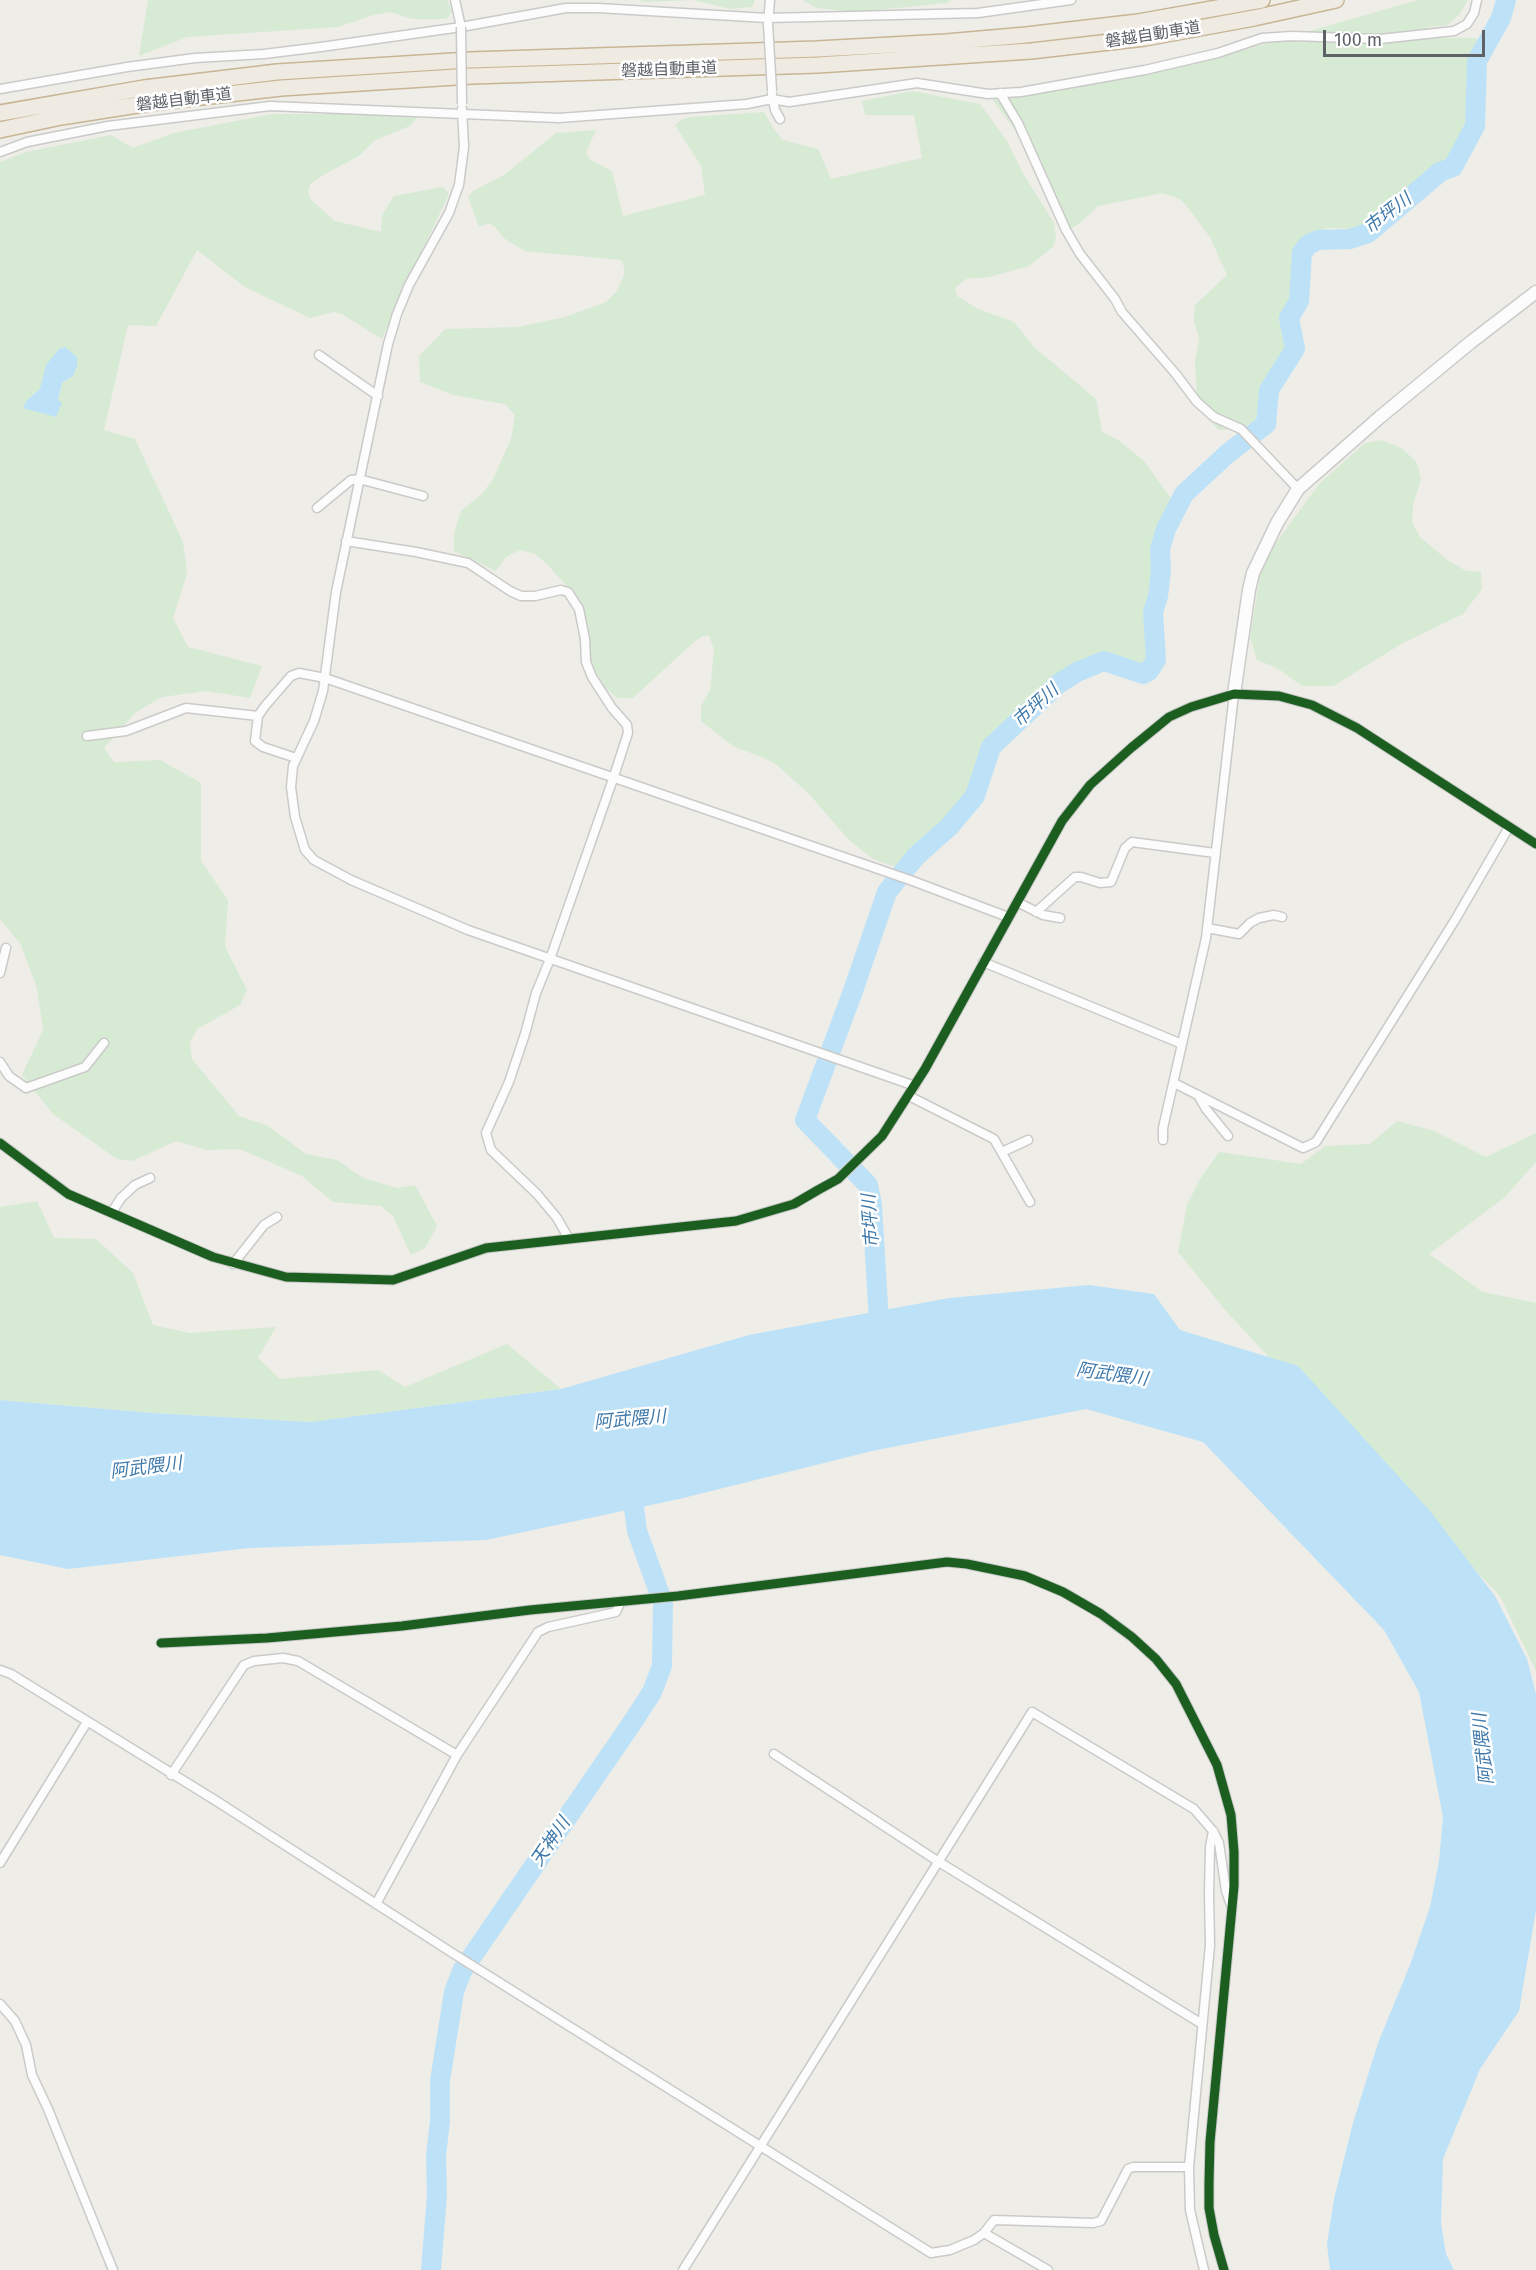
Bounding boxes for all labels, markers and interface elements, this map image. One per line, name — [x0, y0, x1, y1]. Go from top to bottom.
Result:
street label: 磐越自動車道 — [1104, 18, 1202, 52]
scale bar — [1326, 18, 1488, 56]
text: 100 m — [1334, 29, 1382, 51]
street label: 磐越自動車道 — [621, 59, 717, 81]
street label: 磐越自動車道 — [135, 85, 233, 115]
water label: 市坪川 — [1360, 189, 1416, 239]
water label: 市坪川 — [1009, 680, 1063, 732]
water label: 市坪川 — [858, 1193, 884, 1249]
water label: 阿武隈川 — [1075, 1359, 1149, 1391]
water label: 阿武隈川 — [593, 1406, 667, 1434]
water label: 阿武隈川 — [109, 1453, 183, 1483]
water label: 阿武隈川 — [1469, 1712, 1499, 1786]
water label: 天神川 — [527, 1814, 575, 1870]

